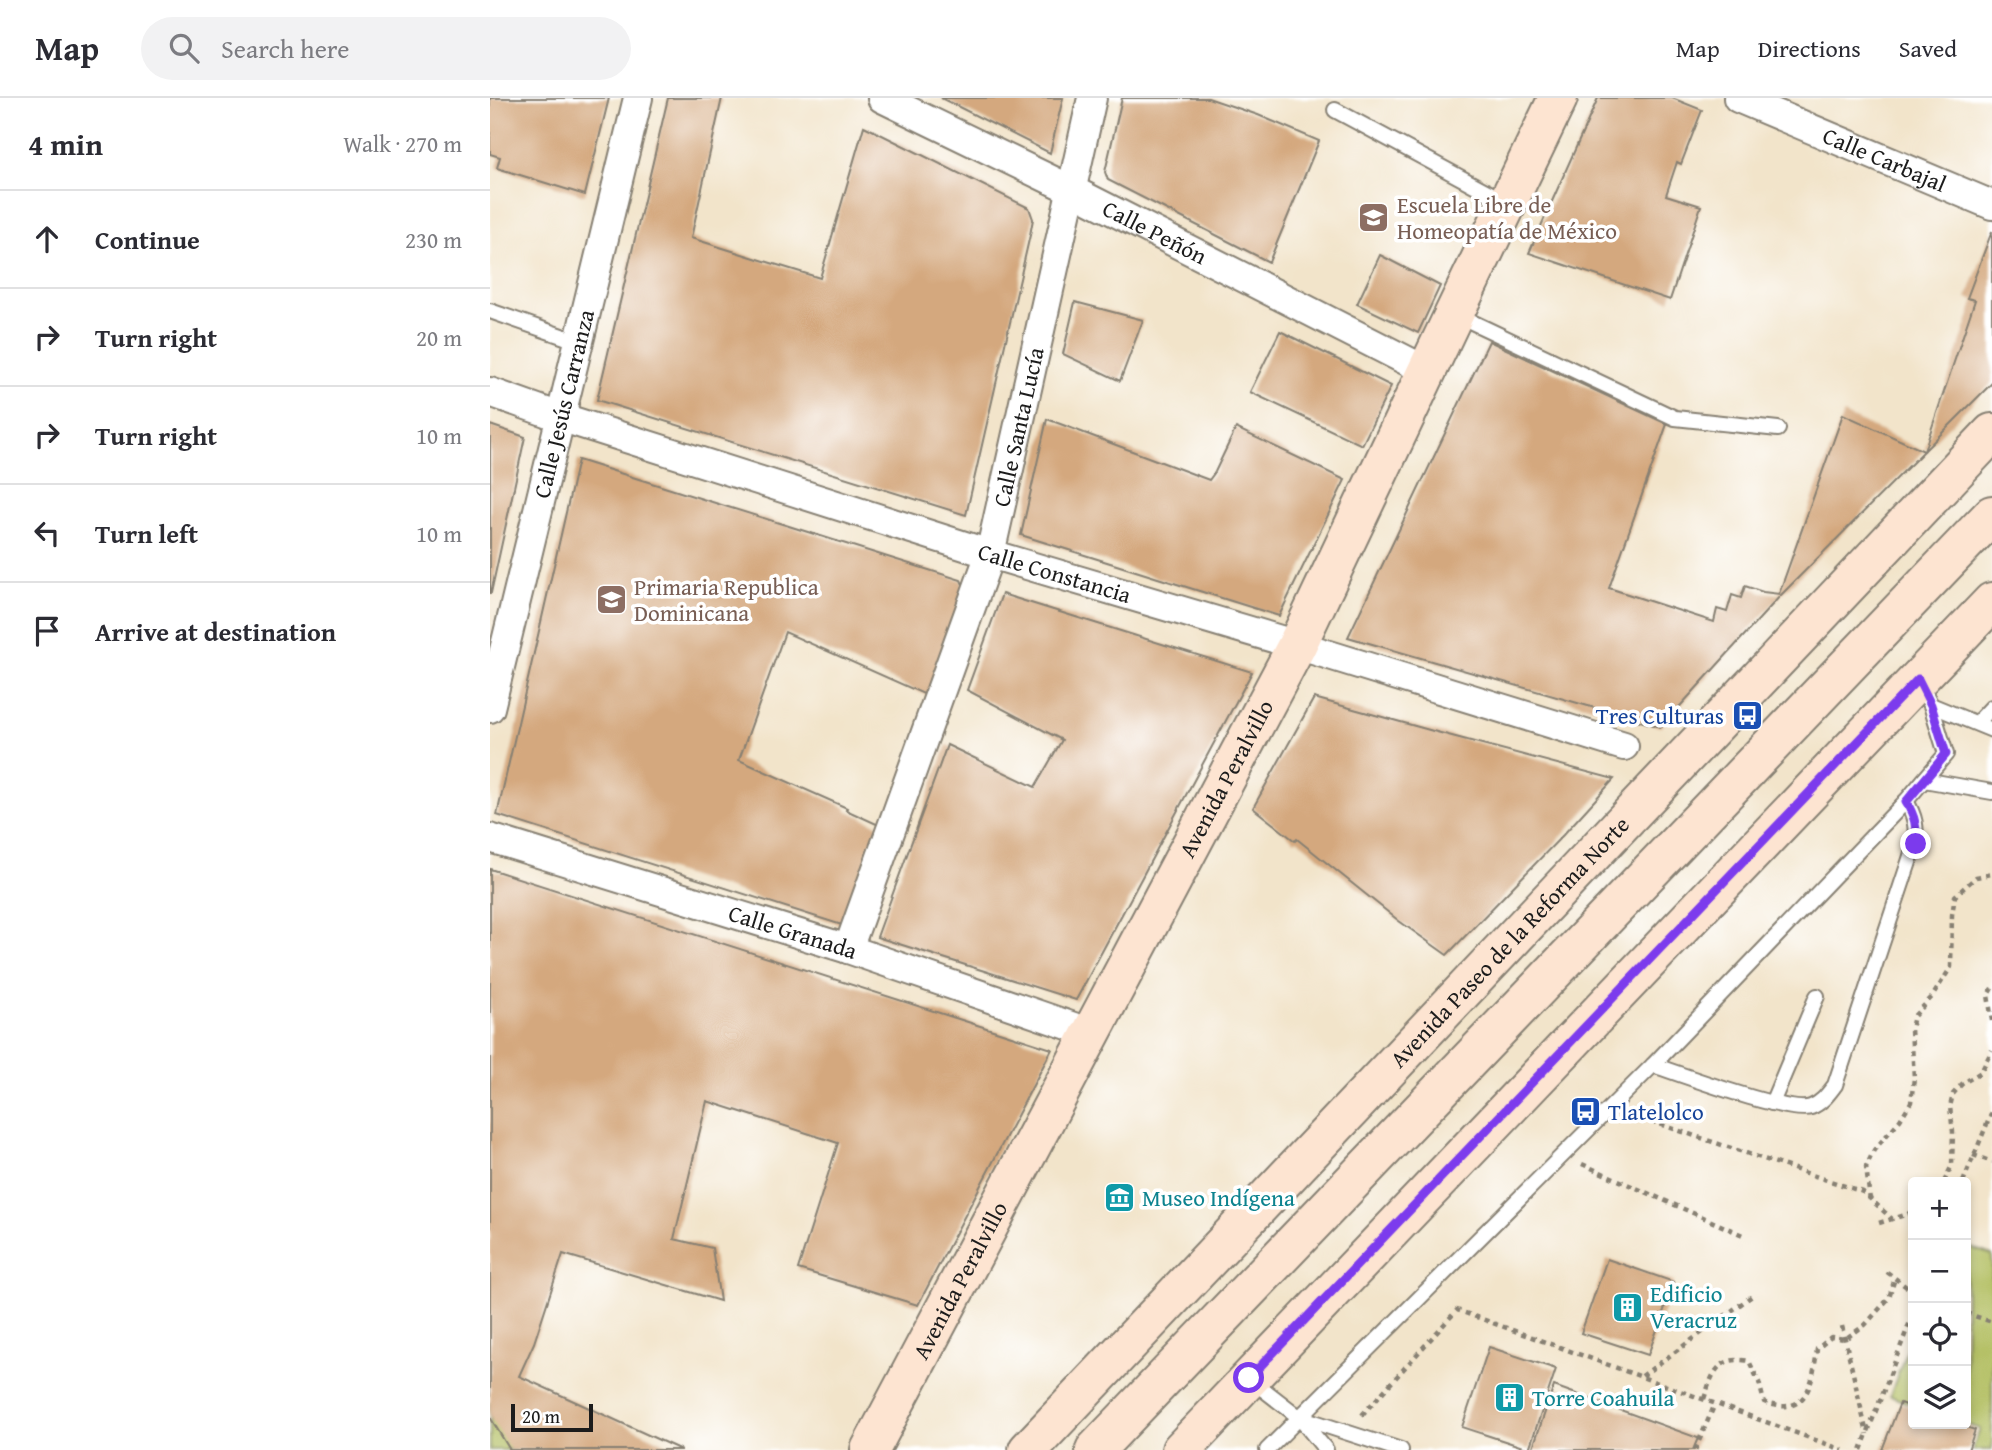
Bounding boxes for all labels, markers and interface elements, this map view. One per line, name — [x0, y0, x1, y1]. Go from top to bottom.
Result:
search box — [141, 17, 631, 80]
text: Map — [35, 24, 99, 72]
icon: search — [165, 29, 203, 67]
text: Search here — [221, 29, 349, 68]
text: Map — [1676, 31, 1720, 66]
text: Directions — [1758, 31, 1861, 66]
text: Saved — [1899, 31, 1957, 66]
street label: Calle Carbajal — [1818, 119, 1952, 200]
text: 4 min — [28, 122, 103, 166]
text: Walk · 270 m — [343, 127, 462, 160]
place label: Escuela Libre de Homeopatía de México — [1397, 188, 1617, 247]
street label: Calle Peñón — [1097, 191, 1213, 272]
school or university icon: Escuela Libre de Homeopatía de México — [1357, 201, 1391, 235]
icon: ahead — [28, 220, 66, 258]
text: Continue — [95, 220, 200, 259]
text: 230 m — [405, 223, 462, 256]
street label: Calle Jesús Carranza — [525, 306, 602, 501]
icon: right — [28, 318, 66, 356]
text: Turn right — [95, 318, 217, 357]
text: 20 m — [416, 321, 462, 354]
street label: Calle Santa Lucía — [984, 344, 1052, 510]
icon: right — [28, 416, 66, 454]
text: Turn right — [95, 416, 217, 455]
text: 10 m — [416, 419, 462, 452]
icon: left — [28, 514, 66, 552]
text: Turn left — [95, 514, 198, 553]
text: 10 m — [416, 517, 462, 550]
street label: Calle Constancia — [974, 534, 1135, 611]
place label: Primaria Republica Dominicana — [634, 570, 819, 629]
school or university icon: Primaria Republica Dominicana — [594, 583, 628, 617]
icon: arrive — [28, 612, 66, 650]
text: Arrive at destination — [95, 612, 336, 651]
street label: Avenida Peralvillo — [1170, 694, 1281, 863]
place label: Tres Culturas — [1596, 699, 1724, 732]
bus stop icon: Tres Culturas — [1730, 699, 1764, 733]
street label: Avenida Paseo de la Reforma Norte — [1382, 809, 1637, 1075]
route end — [1900, 828, 1931, 859]
street label: Calle Granada — [725, 896, 862, 967]
bus stop icon: Tlatelolco — [1568, 1095, 1602, 1129]
place label: Tlatelolco — [1608, 1095, 1704, 1128]
map controls — [1908, 1177, 1971, 1429]
button: + — [1908, 1177, 1971, 1240]
museum icon: Museo Indígena — [1102, 1181, 1136, 1215]
place label: Museo Indígena — [1142, 1181, 1295, 1214]
street label: Avenida Peralvillo — [904, 1195, 1015, 1365]
button: − — [1908, 1240, 1971, 1303]
place label: Edificio Veracruz — [1650, 1277, 1737, 1336]
building icon: Edificio Veracruz — [1610, 1290, 1644, 1324]
button: locate — [1908, 1303, 1971, 1366]
route start — [1233, 1362, 1264, 1393]
button: layers — [1908, 1366, 1971, 1429]
building icon: Torre Coahuila — [1492, 1381, 1526, 1415]
place label: Torre Coahuila — [1532, 1381, 1675, 1414]
scale bar — [511, 1401, 593, 1433]
text: 20 m — [522, 1402, 560, 1430]

